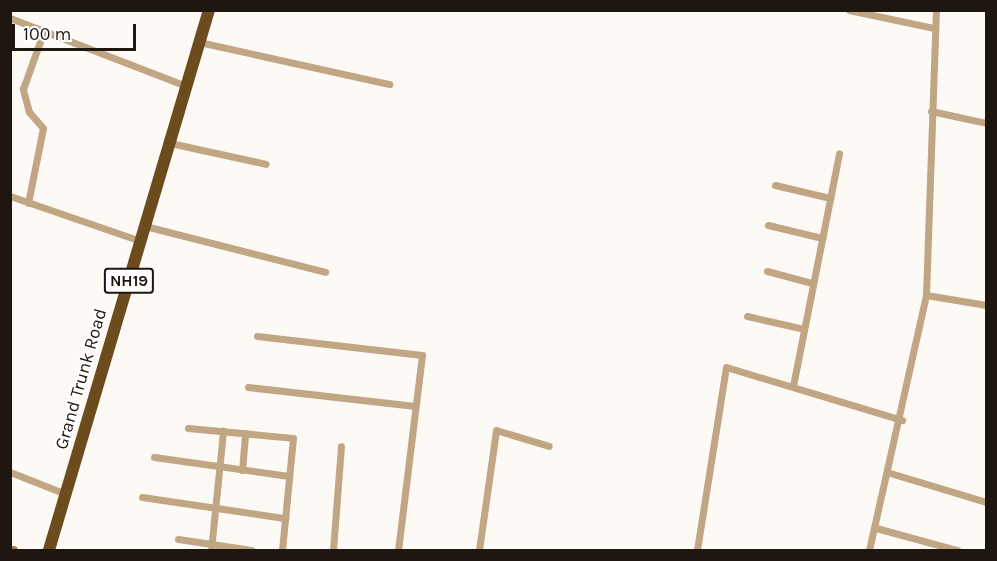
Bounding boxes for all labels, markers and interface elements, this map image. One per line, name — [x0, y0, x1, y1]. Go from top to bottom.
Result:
scale bar — [15, 12, 140, 50]
text: 100 m — [23, 23, 71, 45]
road number: NH19 — [104, 268, 154, 294]
street label: Grand Trunk Road — [51, 306, 111, 452]

